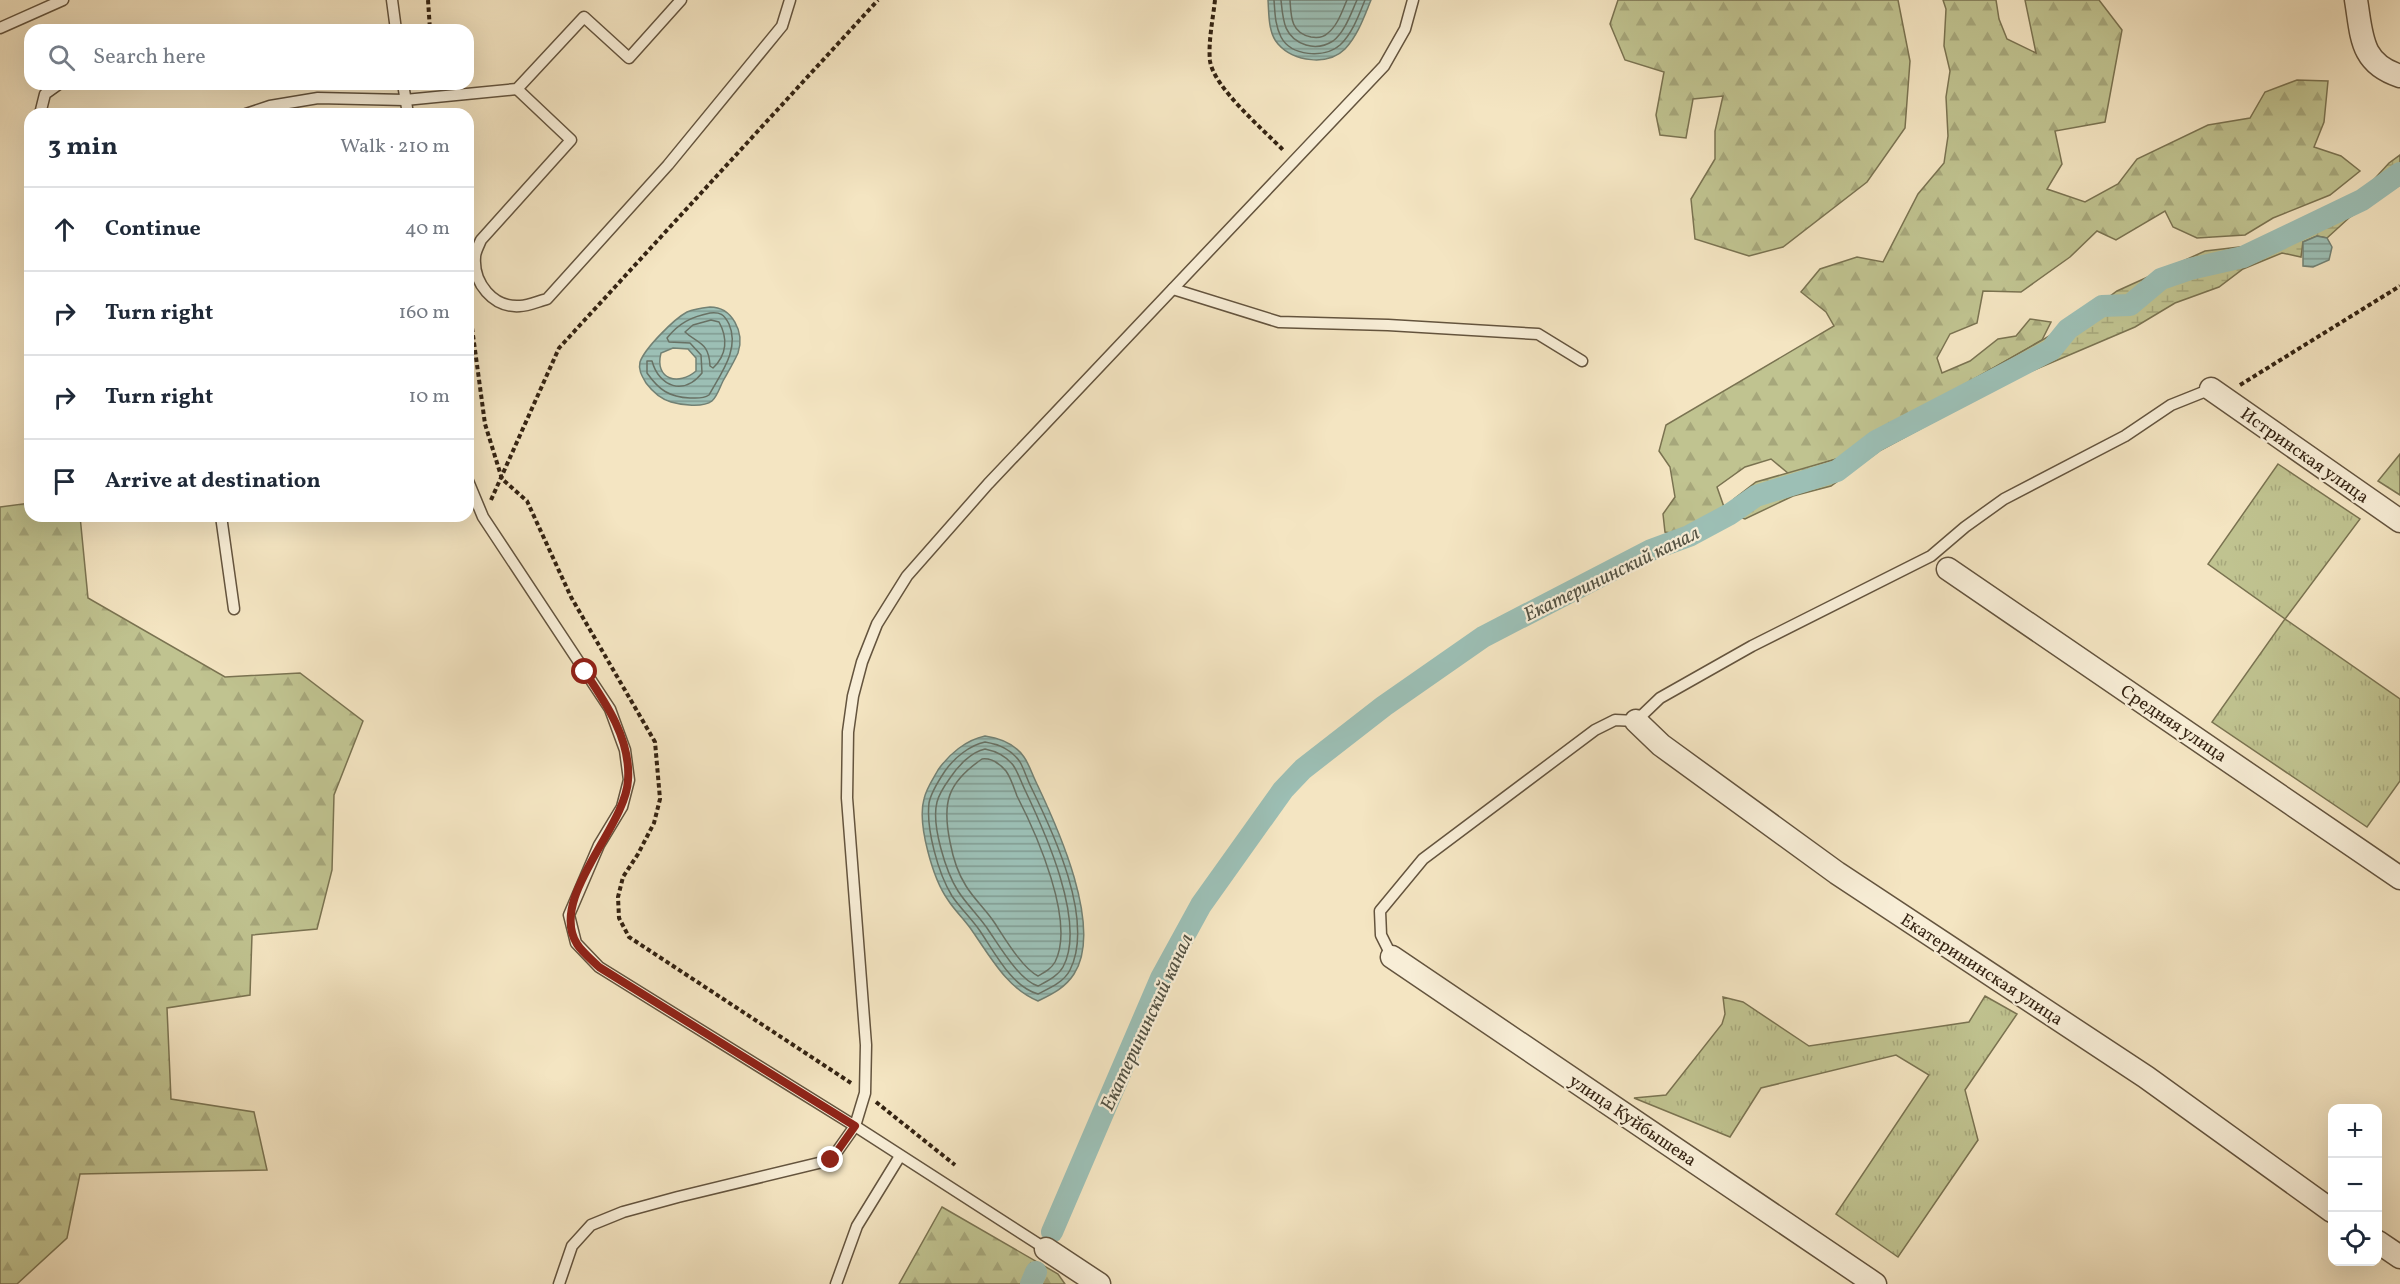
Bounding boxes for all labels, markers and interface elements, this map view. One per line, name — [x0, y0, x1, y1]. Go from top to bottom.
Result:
search box — [24, 24, 474, 90]
icon: search — [45, 41, 78, 74]
text: Search here — [93, 42, 206, 73]
text: 3 min — [48, 129, 118, 165]
text: Walk · 210 m — [340, 133, 450, 161]
icon: ahead — [48, 213, 81, 246]
text: Continue — [105, 214, 201, 245]
text: 40 m — [405, 215, 450, 243]
icon: right — [48, 297, 81, 330]
text: Turn right — [105, 298, 213, 329]
text: 160 m — [398, 299, 450, 327]
icon: right — [48, 381, 81, 414]
text: Turn right — [105, 382, 213, 413]
text: 10 m — [409, 383, 450, 411]
street label: Истринская улица — [2235, 402, 2374, 510]
icon: arrive — [48, 465, 81, 498]
text: Arrive at destination — [105, 466, 321, 497]
water label: Екатерининский канал — [1519, 520, 1705, 630]
route start — [571, 658, 597, 684]
street label: Средняя улица — [2115, 679, 2231, 769]
street label: Екатерининская улица — [1895, 908, 2067, 1032]
water label: Екатерининский канал — [1094, 930, 1201, 1116]
street label: улица Куйбышева — [1563, 1069, 1701, 1173]
map controls — [2328, 1104, 2382, 1266]
button: + — [2328, 1104, 2382, 1158]
route end — [817, 1146, 843, 1172]
button: − — [2328, 1158, 2382, 1212]
button: locate — [2328, 1212, 2382, 1266]

